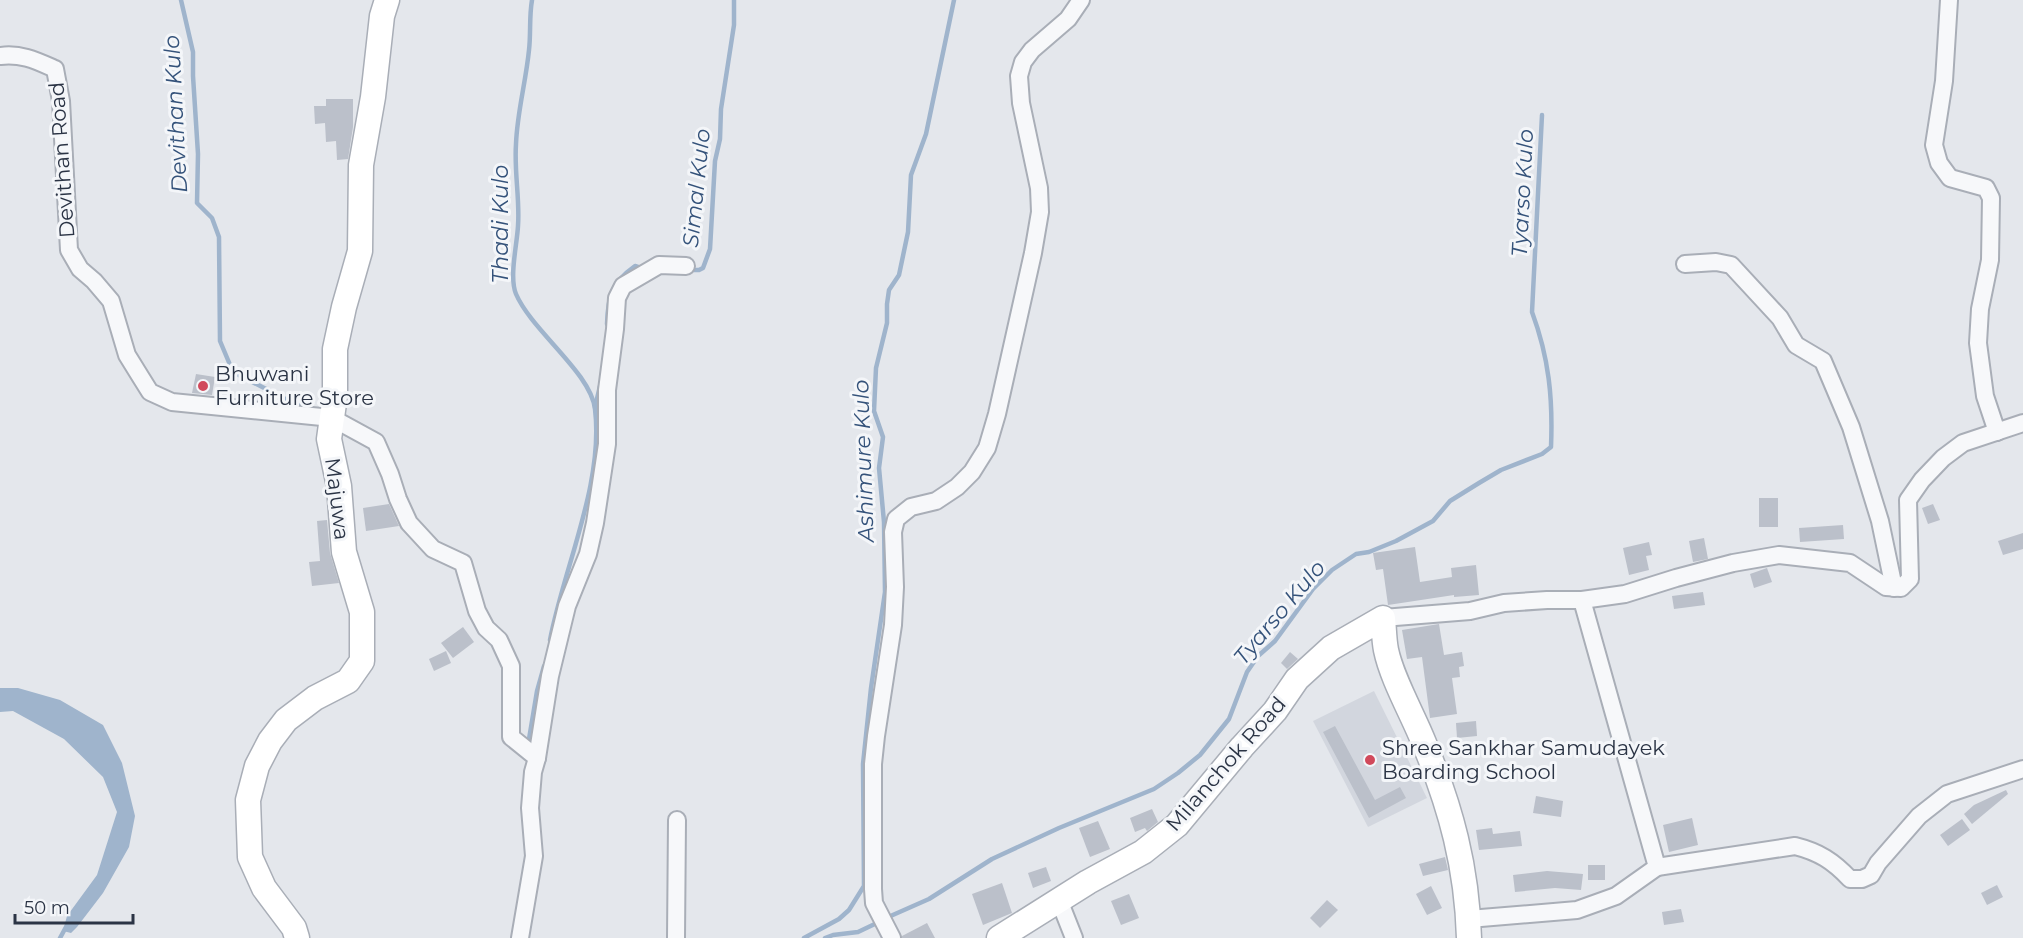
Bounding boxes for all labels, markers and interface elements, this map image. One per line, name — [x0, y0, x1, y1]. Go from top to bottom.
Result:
water label: Devithan Kulo — [158, 34, 193, 194]
street label: Devithan Road — [44, 81, 79, 239]
water label: Simal Kulo — [677, 127, 716, 249]
water label: Tyarso Kulo — [1506, 128, 1539, 258]
water label: Thadi Kulo — [487, 165, 514, 283]
place label: Bhuwani Furniture Store — [215, 361, 374, 410]
marker: Bhuwani Furniture Store — [196, 379, 210, 393]
water label: Ashimure Kulo — [847, 379, 880, 545]
street label: Majuwa — [320, 456, 355, 542]
water label: Tyarso Kulo — [1228, 555, 1331, 670]
street label: Milanchok Road — [1160, 691, 1291, 836]
place label: Shree Sankhar Samudayek Boarding School — [1382, 735, 1665, 784]
marker: Shree Sankhar Samudayek Boarding School — [1363, 753, 1377, 767]
scale bar — [15, 887, 134, 925]
text: 50 m — [24, 897, 70, 919]

